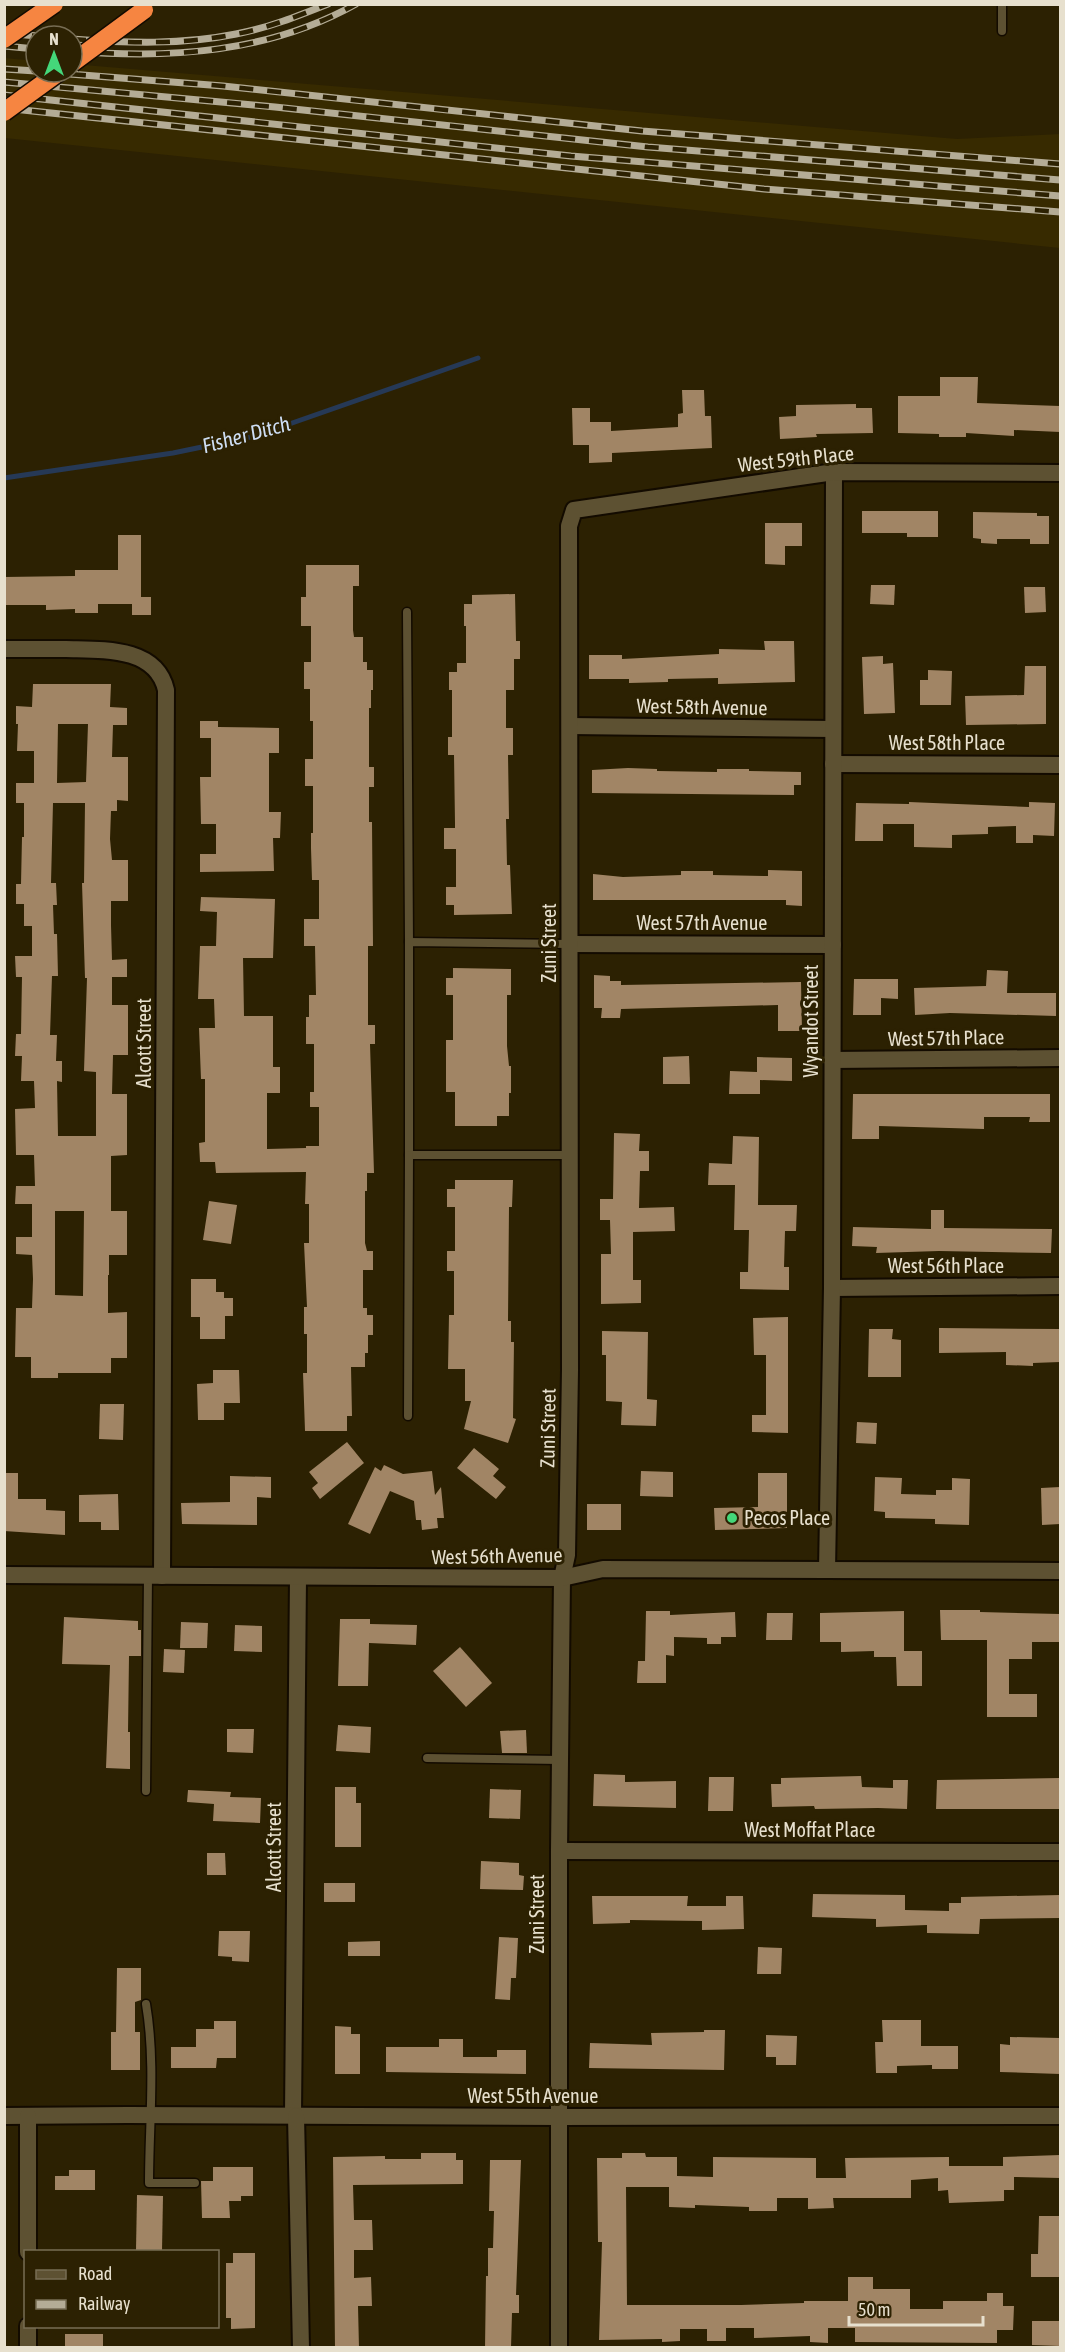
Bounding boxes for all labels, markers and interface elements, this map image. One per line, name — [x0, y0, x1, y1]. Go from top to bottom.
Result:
north arrow — [24, 24, 84, 84]
text: N — [49, 30, 59, 48]
water label: Fisher Ditch — [199, 411, 292, 457]
street label: West 59th Place — [737, 441, 855, 476]
street label: West 58th Avenue — [636, 694, 768, 719]
street label: West 58th Place — [889, 731, 1005, 754]
street label: Zuni Street — [537, 903, 560, 983]
street label: West 57th Avenue — [637, 911, 767, 934]
street label: Wyandot Street — [799, 964, 822, 1077]
street label: Alcott Street — [132, 998, 155, 1088]
street label: West 57th Place — [888, 1025, 1004, 1050]
street label: West 56th Place — [888, 1254, 1004, 1277]
street label: Zuni Street — [535, 1388, 560, 1468]
place label: Pecos Place — [744, 1506, 830, 1529]
marker: Pecos Place — [725, 1511, 739, 1525]
street label: West 56th Avenue — [431, 1543, 563, 1568]
street label: Alcott Street — [262, 1802, 285, 1892]
street label: West Moffat Place — [745, 1818, 875, 1841]
street label: Zuni Street — [525, 1874, 548, 1954]
street label: West 55th Avenue — [468, 2084, 598, 2107]
legend — [24, 2250, 219, 2328]
text: Road — [78, 2263, 112, 2284]
scale bar — [849, 2289, 982, 2327]
text: Railway — [78, 2293, 130, 2314]
text: 50 m — [858, 2299, 890, 2320]

